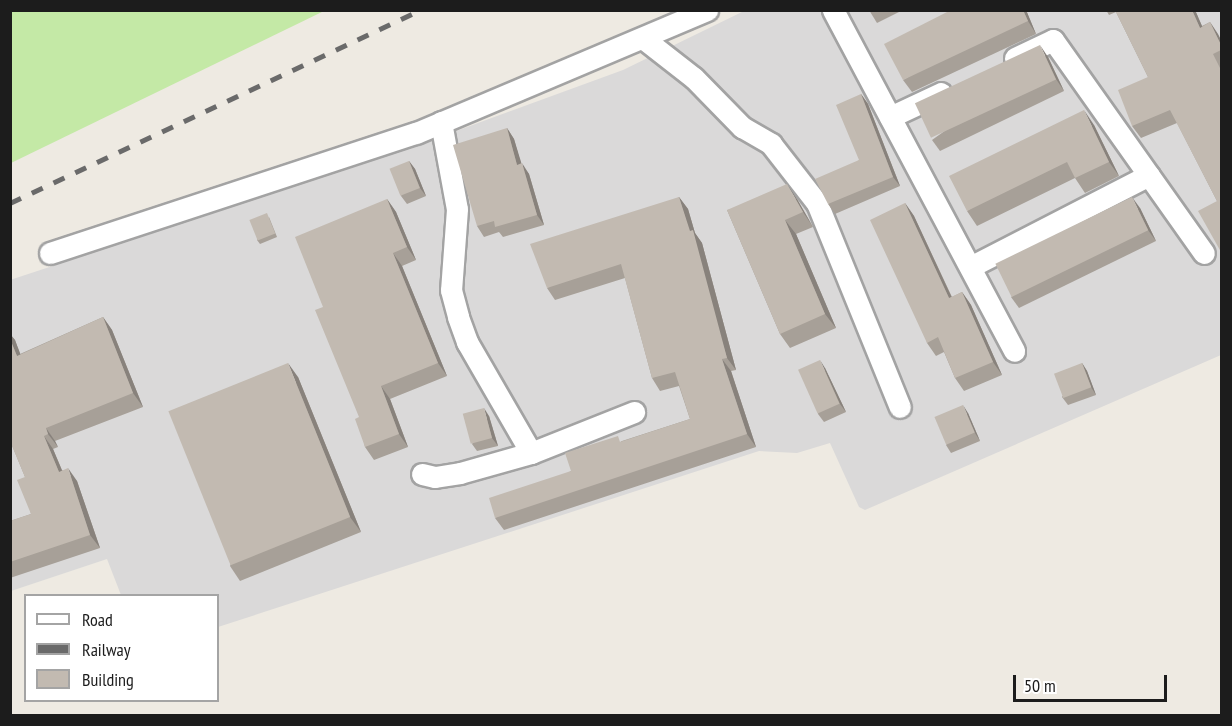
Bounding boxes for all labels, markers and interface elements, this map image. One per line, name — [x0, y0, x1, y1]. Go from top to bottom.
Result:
legend — [24, 594, 219, 702]
text: Road — [82, 608, 113, 631]
text: Railway — [82, 638, 131, 661]
scale bar — [1016, 663, 1170, 701]
text: Building — [82, 668, 134, 691]
text: 50 m — [1024, 674, 1056, 697]

